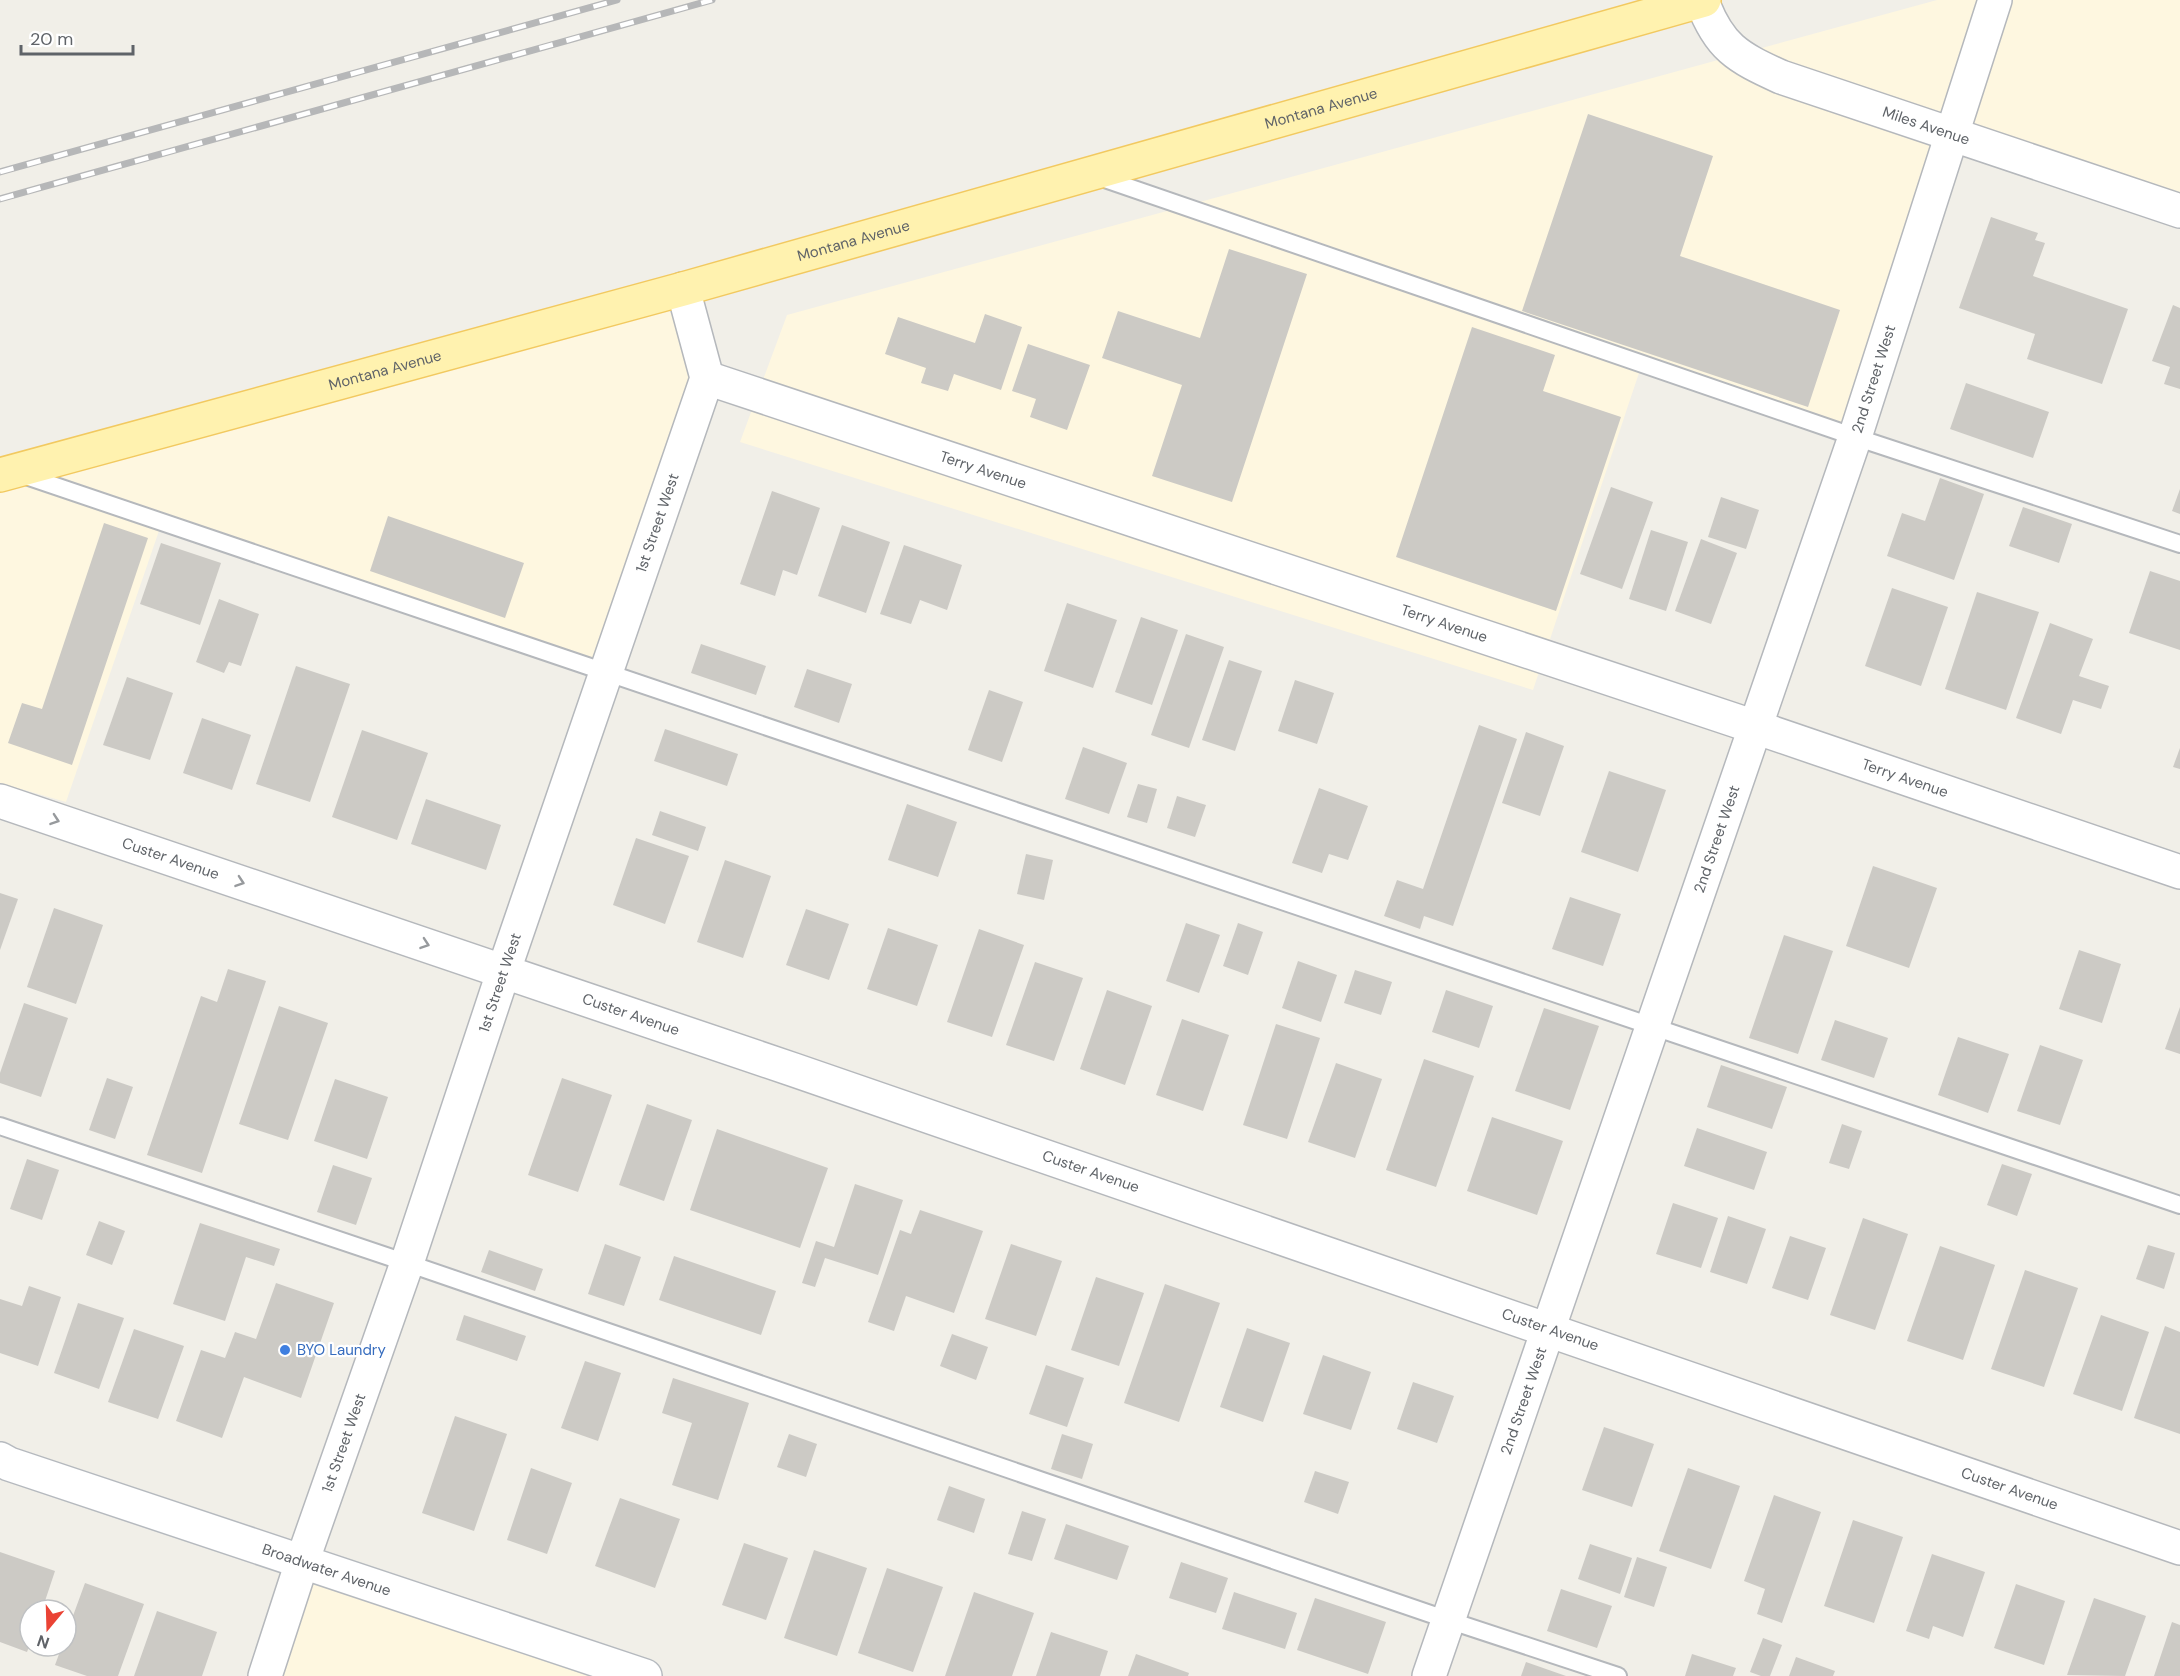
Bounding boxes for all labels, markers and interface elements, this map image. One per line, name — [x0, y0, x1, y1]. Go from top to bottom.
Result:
scale bar — [21, 18, 134, 56]
text: 20 m — [30, 27, 73, 51]
street label: Montana Avenue — [1263, 83, 1380, 134]
street label: Miles Avenue — [1880, 102, 1972, 150]
street label: Montana Avenue — [795, 215, 912, 266]
street label: 2nd Street West — [1847, 322, 1900, 436]
street label: Montana Avenue — [326, 345, 444, 395]
street label: Terry Avenue — [937, 446, 1029, 494]
street label: 1st Street West — [631, 471, 684, 575]
street label: Terry Avenue — [1398, 600, 1490, 647]
street label: Terry Avenue — [1859, 754, 1951, 802]
street label: 2nd Street West — [1689, 782, 1745, 896]
one-way arrow — [50, 812, 60, 825]
street label: Custer Avenue — [119, 833, 222, 884]
one-way arrow — [234, 874, 245, 887]
street label: 1st Street West — [474, 930, 526, 1035]
one-way arrow — [419, 936, 430, 949]
street label: Custer Avenue — [580, 989, 682, 1040]
street label: Custer Avenue — [1040, 1146, 1142, 1197]
street label: Custer Avenue — [1499, 1303, 1602, 1355]
place label: BYO Laundry — [297, 1340, 386, 1360]
marker: BYO Laundry — [278, 1343, 292, 1357]
street label: 2nd Street West — [1496, 1344, 1551, 1457]
street label: 1st Street West — [317, 1391, 370, 1495]
street label: Custer Avenue — [1958, 1463, 2061, 1515]
street label: Broadwater Avenue — [259, 1539, 394, 1601]
north arrow — [18, 1598, 78, 1658]
text: N — [34, 1630, 52, 1654]

